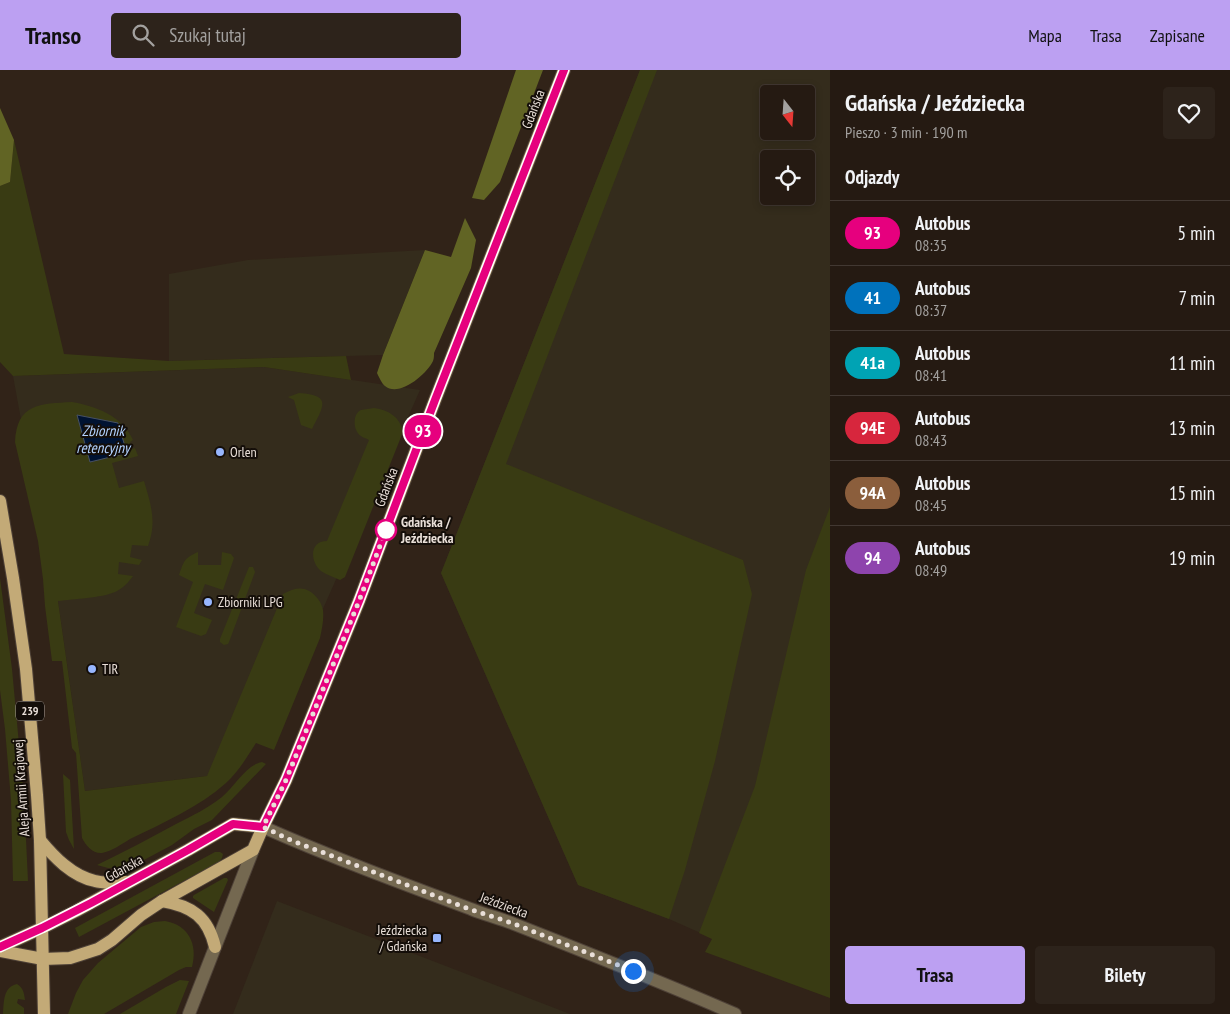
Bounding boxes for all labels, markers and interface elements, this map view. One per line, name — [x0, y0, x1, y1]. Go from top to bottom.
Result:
search box — [111, 13, 461, 58]
text: Transo — [25, 20, 81, 51]
icon: search — [129, 21, 157, 49]
text: Szukaj tutaj — [169, 23, 246, 47]
text: Mapa — [1028, 24, 1062, 47]
text: Trasa — [1090, 24, 1122, 47]
text: Zapisane — [1150, 24, 1205, 47]
north arrow — [760, 85, 815, 140]
map controls — [760, 85, 815, 205]
street label: Gdańska — [517, 87, 549, 131]
text: Gdańska / Jeździecka — [845, 87, 1025, 118]
button: heart — [1163, 87, 1215, 139]
text: Pieszo · 3 min · 190 m — [845, 122, 967, 142]
button: locate — [760, 150, 815, 205]
text: Odjazdy — [845, 165, 899, 189]
text: Autobus — [915, 211, 971, 235]
text: 93 — [864, 221, 881, 244]
text: 5 min — [1178, 221, 1215, 245]
text: 08:35 — [915, 235, 947, 255]
text: Autobus — [915, 276, 971, 300]
text: 41 — [864, 286, 881, 309]
text: 7 min — [1178, 286, 1215, 310]
text: 08:37 — [915, 300, 947, 320]
text: Autobus — [915, 341, 971, 365]
text: 41a — [860, 351, 885, 374]
text: 11 min — [1169, 351, 1215, 375]
text: 08:41 — [915, 365, 947, 385]
text: Autobus — [915, 406, 971, 430]
line badge: 93 — [400, 415, 446, 447]
text: 94E — [860, 416, 885, 439]
text: 13 min — [1169, 416, 1215, 440]
text: 93 — [414, 419, 432, 442]
water label: Zbiornik retencyjny — [76, 421, 132, 457]
text: 08:43 — [915, 430, 947, 450]
place label: Orlen — [230, 443, 257, 461]
marker: Orlen — [214, 446, 226, 458]
street label: Gdańska — [370, 465, 402, 509]
text: Autobus — [915, 471, 971, 495]
text: 94A — [859, 481, 886, 504]
text: 15 min — [1169, 481, 1215, 505]
text: 08:45 — [915, 495, 947, 515]
place label: Gdańska / Jeździecka — [400, 513, 454, 547]
marker: Gdańska / Jeździecka — [375, 519, 397, 541]
text: Autobus — [915, 536, 971, 560]
text: 94 — [864, 546, 881, 569]
text: 19 min — [1169, 546, 1215, 570]
text: 08:49 — [915, 560, 947, 580]
place label: Zbiorniki LPG — [218, 593, 283, 611]
marker: Zbiorniki LPG — [202, 596, 214, 608]
place label: TIR — [102, 660, 119, 678]
marker: TIR — [86, 663, 98, 675]
road number: 239 — [16, 701, 44, 720]
street label: Aleja Armii Krajowej — [9, 739, 33, 837]
street label: Gdańska — [102, 850, 146, 886]
street label: Jeździecka — [477, 888, 531, 922]
place label: Jeździecka / Gdańska — [376, 921, 427, 955]
marker: Jeździecka / Gdańska — [431, 932, 443, 944]
button: Trasa — [845, 946, 1025, 1004]
button: Bilety — [1035, 946, 1215, 1004]
your location — [621, 959, 646, 984]

